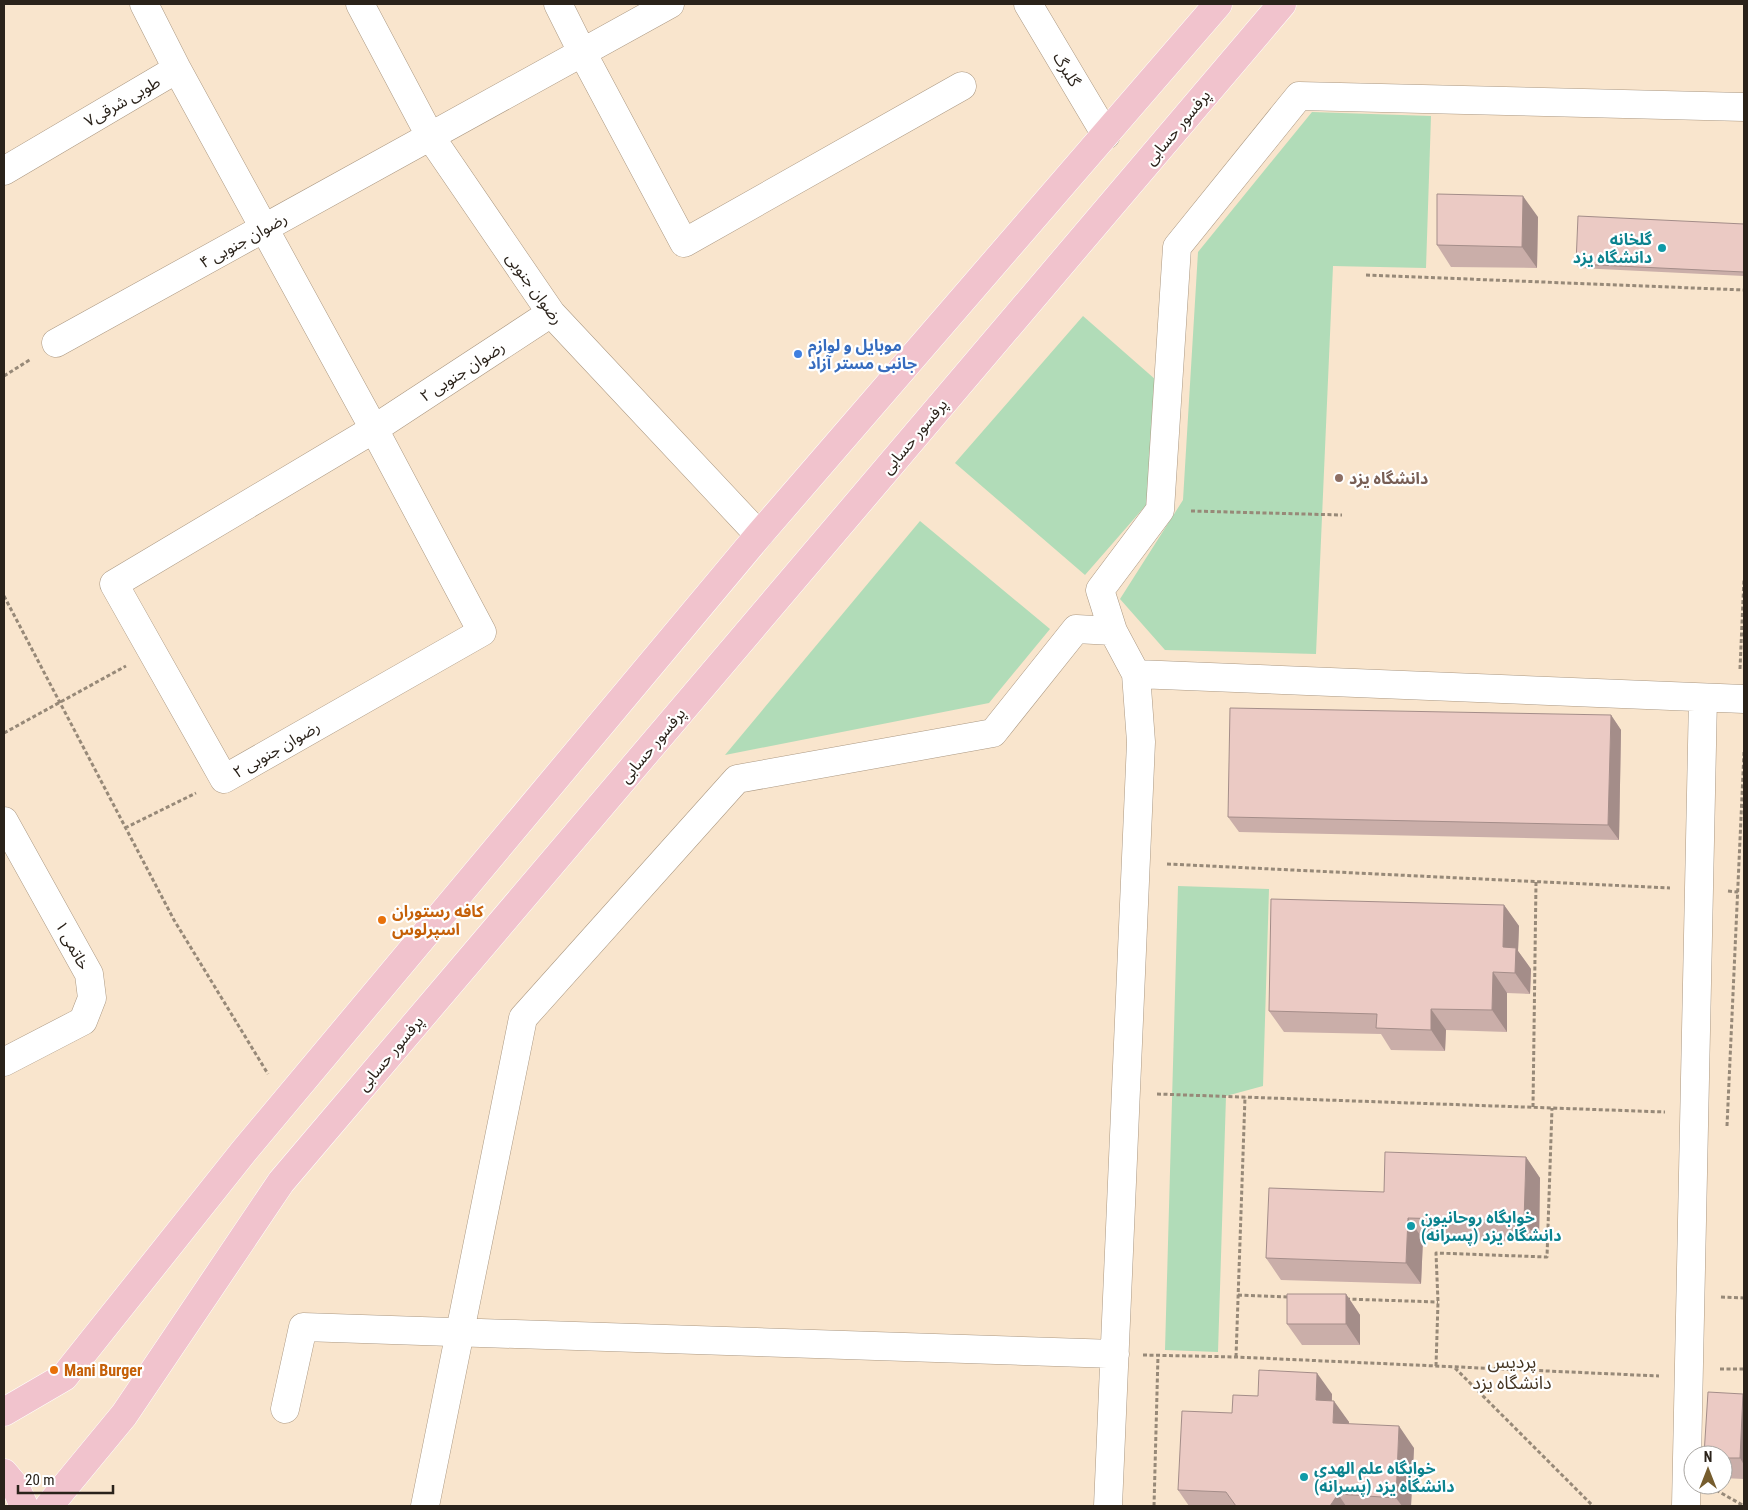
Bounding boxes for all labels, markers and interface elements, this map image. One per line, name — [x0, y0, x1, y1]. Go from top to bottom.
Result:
street label: گلبرگ — [1049, 49, 1084, 90]
street label: طوبی شرقی۷ — [81, 72, 164, 131]
street label: پرفسور حسابی — [1140, 86, 1215, 169]
street label: رضوان جنوبی ۴ — [196, 209, 290, 272]
place label: گلخانه دانشگاه یزد — [1573, 230, 1653, 267]
marker: گلخانه دانشگاه یزد — [1656, 242, 1668, 254]
street label: رضوان جنوبی — [502, 249, 567, 328]
place label: موبایل و لوازم جانبی مستر آزاد — [808, 336, 917, 373]
street label: رضوان جنوبی ۲ — [416, 337, 508, 406]
marker: موبایل و لوازم جانبی مستر آزاد — [792, 348, 804, 360]
street label: پرفسور حسابی — [877, 395, 952, 478]
place label: دانشگاه یزد — [1349, 469, 1428, 488]
marker: دانشگاه یزد — [1333, 472, 1345, 484]
street label: پرفسور حسابی — [615, 704, 690, 787]
street label: رضوان جنوبی ۲ — [229, 717, 323, 782]
place label: کافه رستوران اسپرلوس — [392, 902, 484, 940]
marker: کافه رستوران اسپرلوس — [376, 914, 388, 926]
street label: خاتمی ۱ — [51, 918, 94, 973]
street label: پرفسور حسابی — [353, 1012, 428, 1095]
place label: خوابگاه روحانیون (پسرانه) دانشگاه یزد — [1421, 1208, 1561, 1246]
marker: خوابگاه روحانیون (پسرانه) دانشگاه یزد — [1405, 1220, 1417, 1232]
district label: پردیس دانشگاه یزد — [1472, 1351, 1552, 1394]
place label: Mani Burger — [64, 1361, 142, 1380]
marker: Mani Burger — [48, 1364, 60, 1376]
north arrow — [1683, 1445, 1733, 1495]
text: N — [1704, 1449, 1712, 1465]
place label: خوابگاه علم الهدی (پسرانه) دانشگاه یزد — [1314, 1459, 1454, 1497]
scale bar — [18, 1462, 112, 1494]
text: 20 m — [25, 1471, 55, 1489]
marker: خوابگاه علم الهدی (پسرانه) دانشگاه یزد — [1298, 1471, 1310, 1483]

